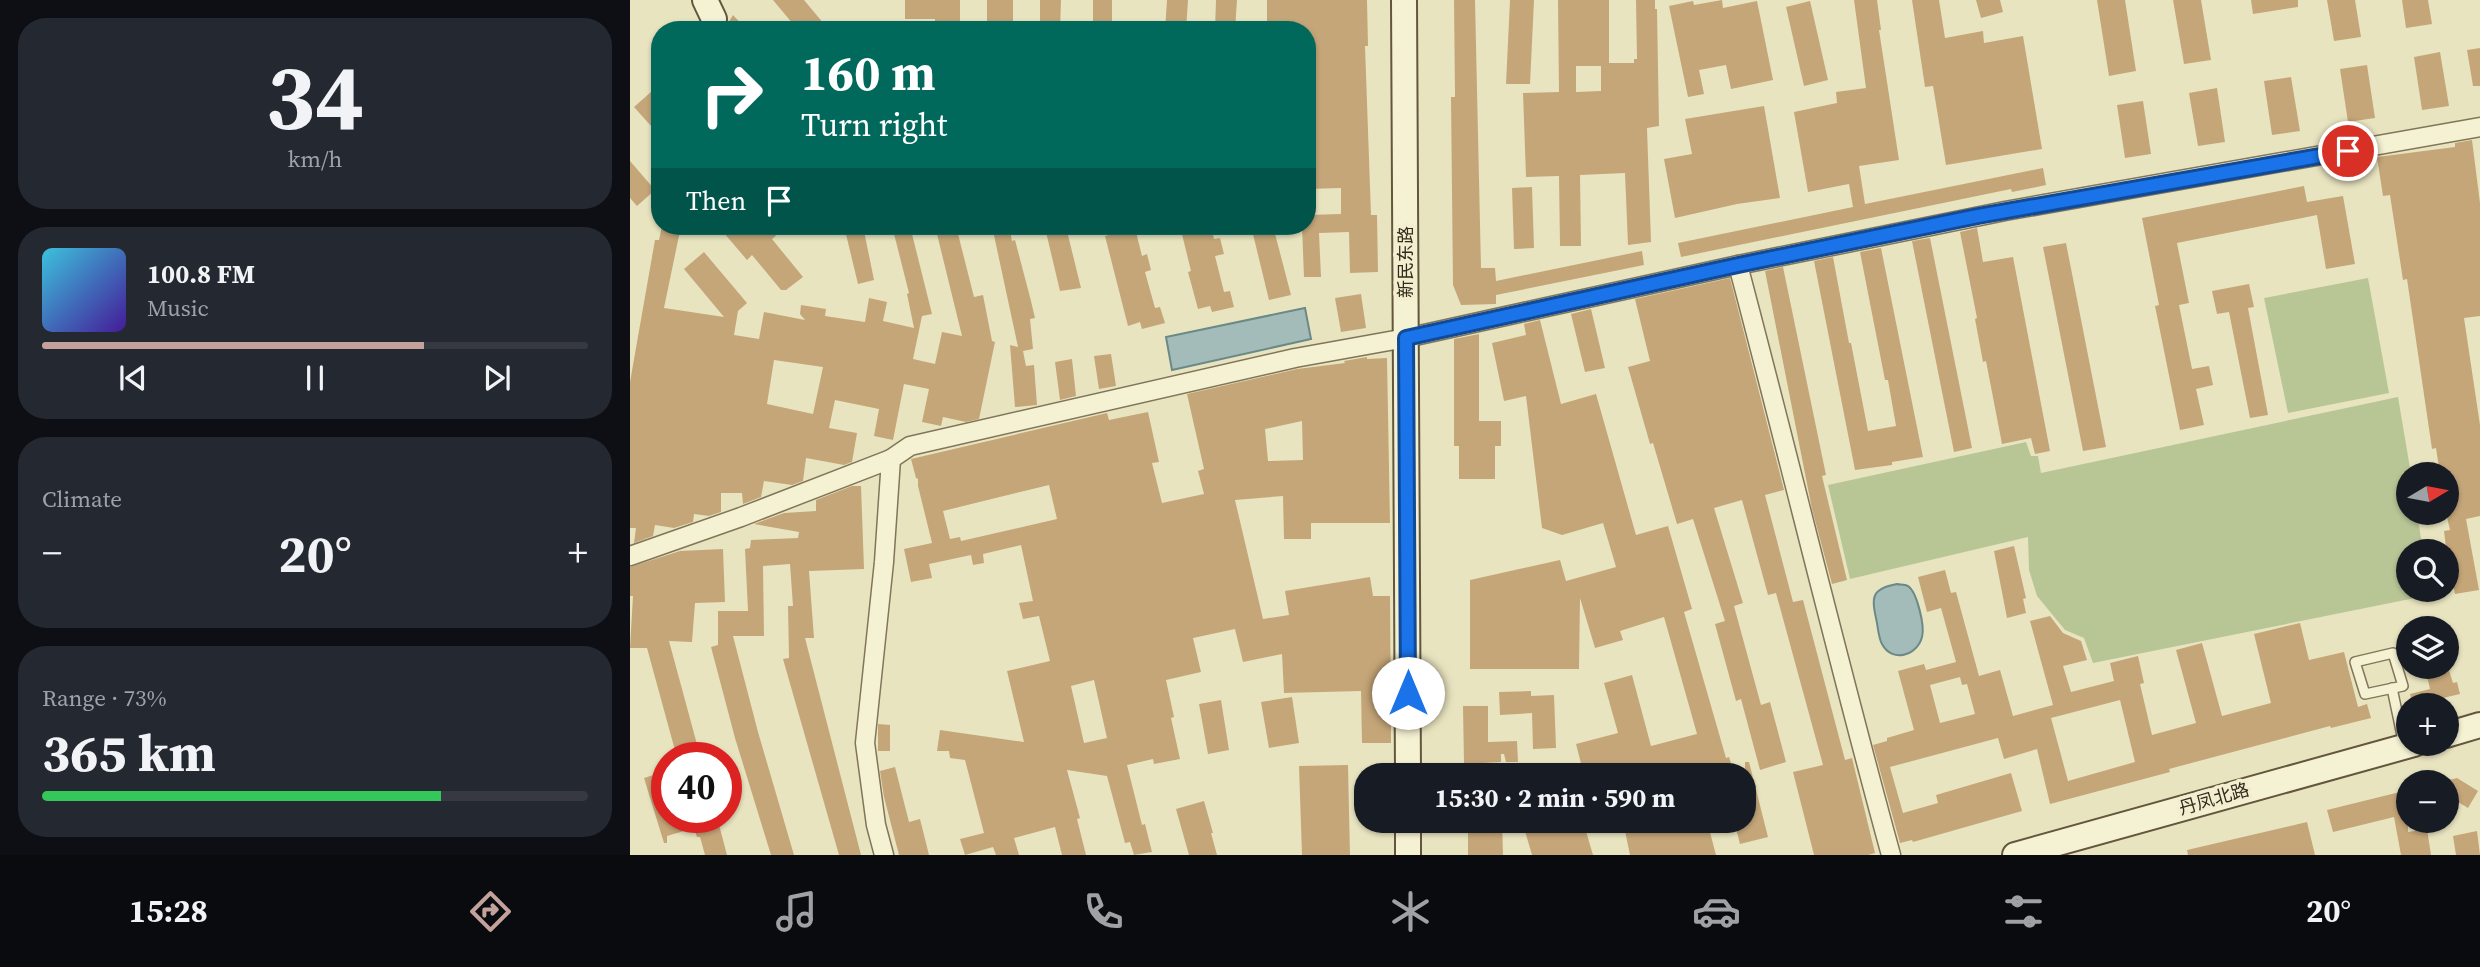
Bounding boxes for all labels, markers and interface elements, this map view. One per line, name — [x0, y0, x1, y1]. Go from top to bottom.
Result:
text: 34 — [266, 35, 364, 159]
text: 160 m — [801, 39, 936, 106]
icon: right — [686, 49, 777, 140]
text: Turn right — [801, 103, 947, 147]
pin — [2318, 121, 2378, 181]
icon: arrive — [2329, 132, 2367, 170]
text: km/h — [288, 143, 342, 175]
icon: arrive — [760, 182, 798, 220]
text: Then — [686, 183, 746, 219]
street label: 新民东路 — [1393, 226, 1418, 298]
text: 100.8 FM — [147, 256, 255, 292]
text: Music — [147, 292, 209, 324]
icon: previous — [114, 359, 152, 397]
icon: pause — [296, 359, 334, 397]
icon: next — [478, 359, 516, 397]
north arrow — [2396, 462, 2459, 525]
map controls — [2396, 462, 2459, 833]
text: Climate — [42, 483, 122, 515]
text: 20° — [278, 518, 352, 589]
text: − — [42, 527, 62, 579]
text: + — [568, 527, 588, 579]
button: search — [2396, 539, 2459, 602]
button: layers — [2396, 616, 2459, 679]
position arrow — [1371, 656, 1445, 730]
text: Range · 73% — [42, 682, 167, 714]
button: + — [2396, 693, 2459, 756]
text: 365 km — [42, 717, 216, 788]
speed limit sign: 40 — [651, 742, 742, 833]
button: − — [2396, 770, 2459, 833]
street label: 丹凤北路 — [2176, 777, 2252, 820]
text: 15:30 · 2 min · 590 m — [1435, 780, 1675, 816]
icon: directions — [466, 887, 515, 936]
icon: music — [772, 887, 821, 936]
icon: phone — [1079, 887, 1128, 936]
icon: climate — [1386, 887, 1435, 936]
icon: car — [1692, 887, 1741, 936]
icon: filters — [1999, 887, 2048, 936]
text: 15:28 — [129, 889, 208, 933]
text: 20° — [2306, 889, 2351, 933]

